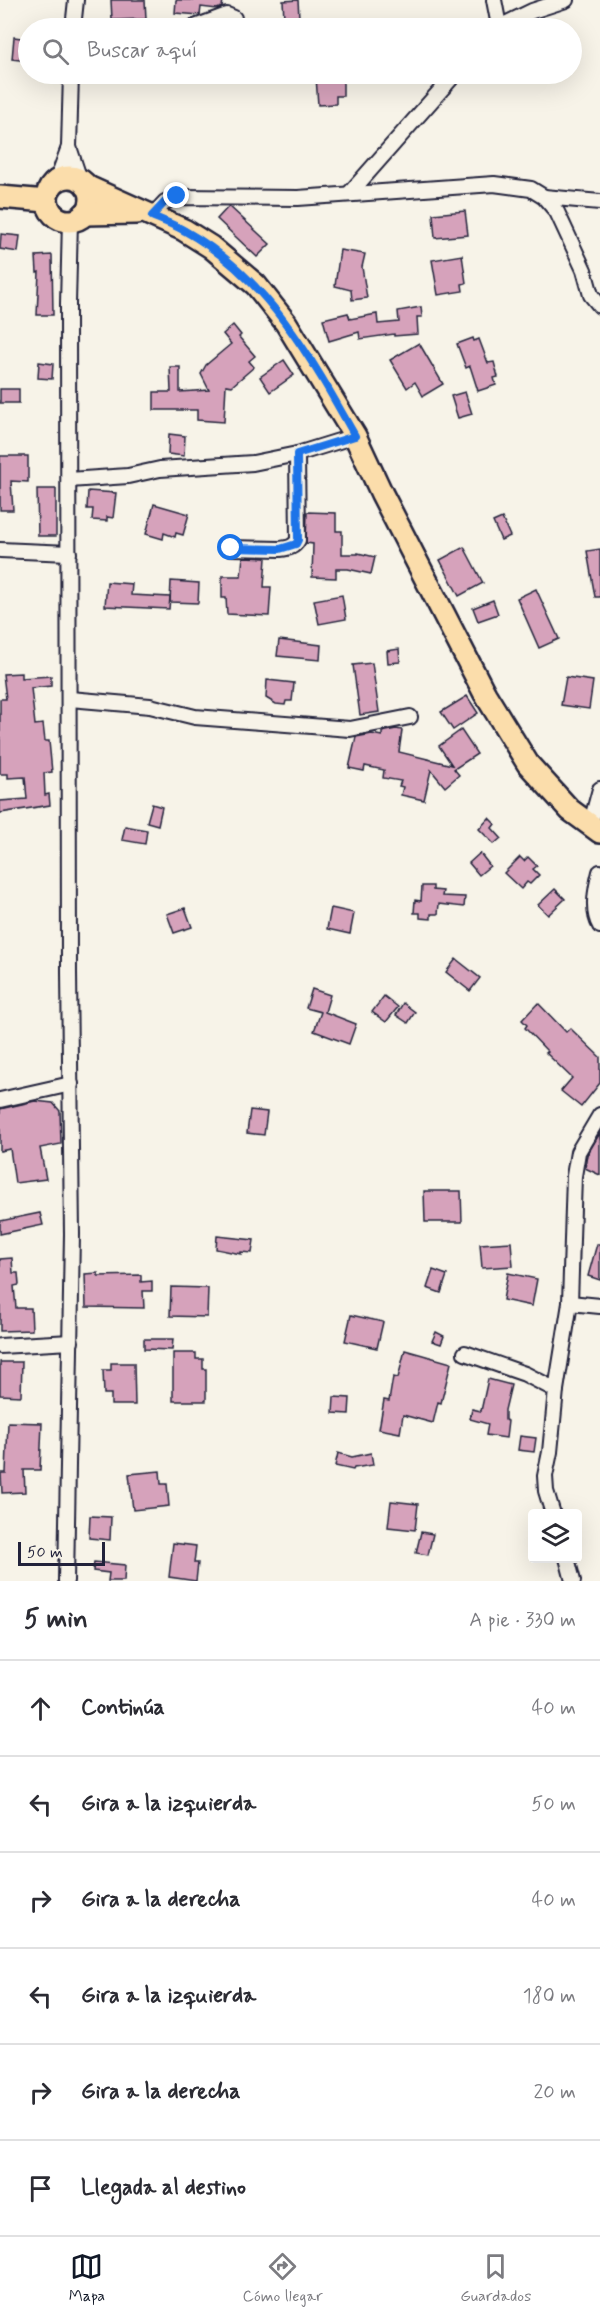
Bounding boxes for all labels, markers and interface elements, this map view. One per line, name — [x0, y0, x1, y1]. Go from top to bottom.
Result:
search box — [18, 18, 582, 84]
icon: search — [39, 35, 72, 68]
text: Buscar aquí — [87, 37, 198, 65]
route end — [163, 182, 189, 208]
route start — [217, 534, 243, 560]
map controls — [528, 1509, 582, 1563]
button: layers — [528, 1509, 582, 1563]
scale bar — [18, 1539, 105, 1566]
text: 50 m — [27, 1542, 63, 1563]
text: 5 min — [24, 1603, 88, 1637]
text: A pie · 330 m — [469, 1607, 576, 1634]
icon: ahead — [24, 1692, 57, 1725]
text: Continúa — [81, 1694, 165, 1722]
text: 40 m — [532, 1695, 576, 1722]
icon: left — [24, 1788, 57, 1821]
text: Gira a la izquierda — [81, 1790, 256, 1818]
text: 50 m — [531, 1791, 576, 1818]
icon: right — [24, 1884, 57, 1917]
text: Gira a la derecha — [81, 1886, 241, 1914]
text: 40 m — [532, 1887, 576, 1914]
icon: left — [24, 1980, 57, 2013]
text: Gira a la izquierda — [81, 1982, 256, 2010]
text: 180 m — [523, 1983, 576, 2010]
icon: right — [24, 2076, 57, 2109]
text: Gira a la derecha — [81, 2078, 241, 2106]
text: 20 m — [533, 2079, 576, 2106]
icon: arrive — [24, 2172, 57, 2205]
text: Llegada al destino — [81, 2174, 246, 2202]
tab: Mapa — [69, 2250, 105, 2307]
tab: Cómo llegar — [243, 2250, 323, 2307]
tab: Guardados — [460, 2250, 531, 2307]

